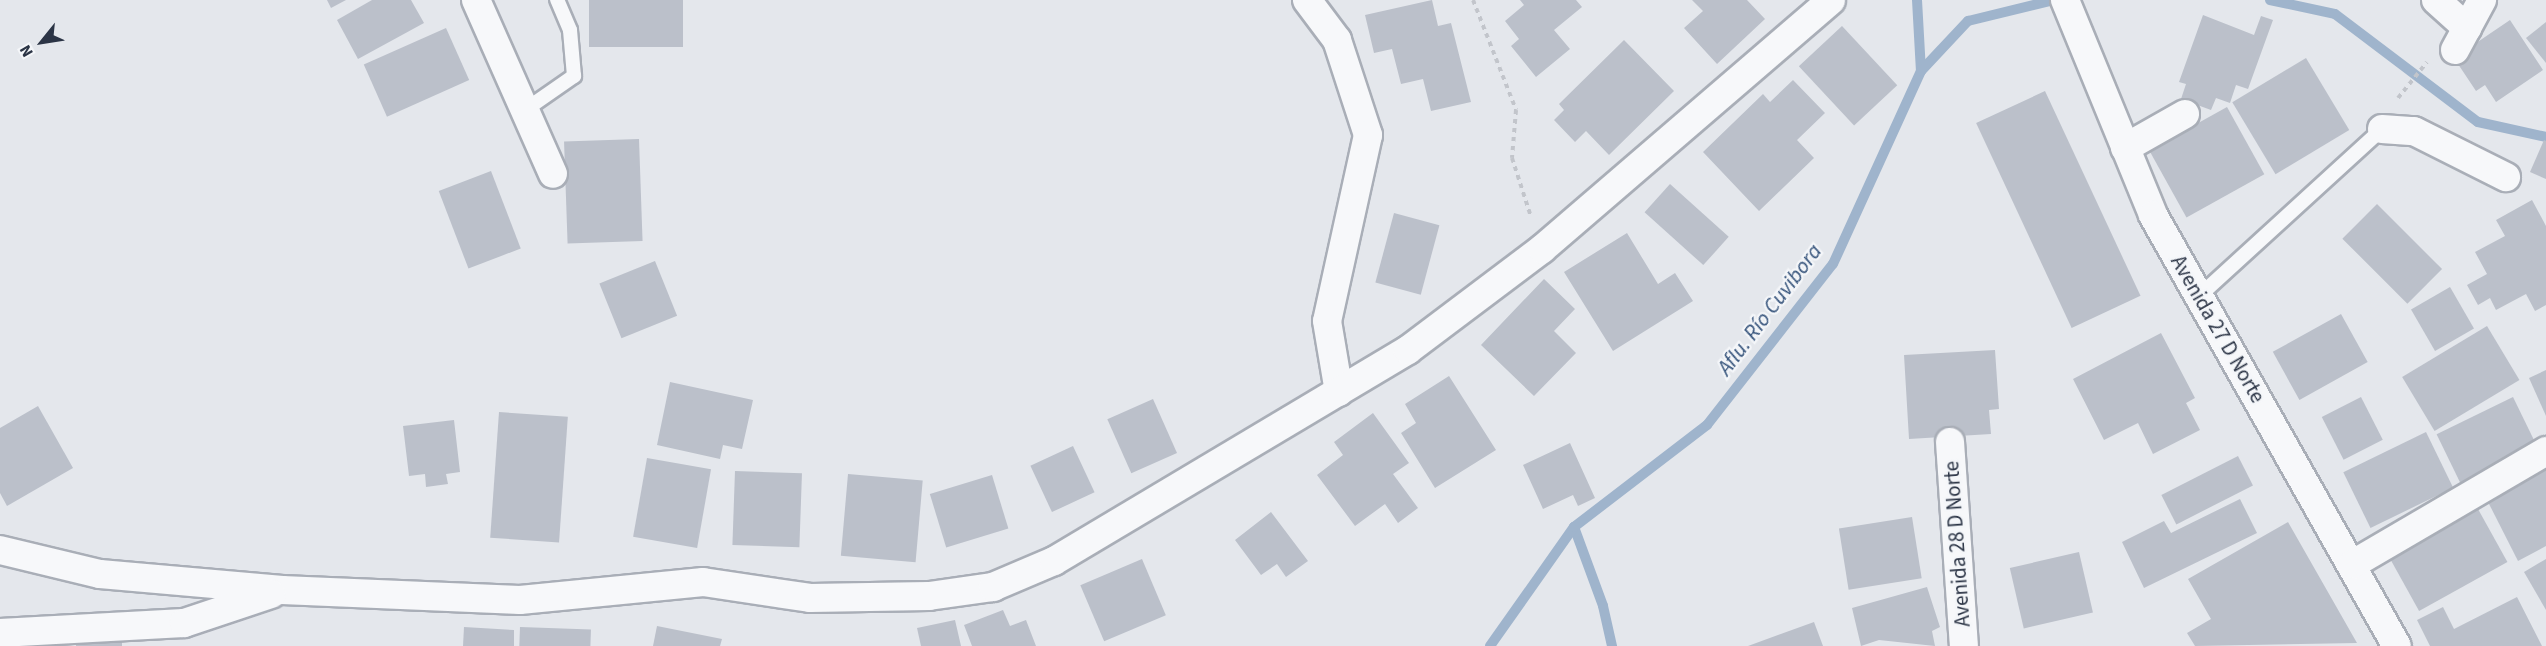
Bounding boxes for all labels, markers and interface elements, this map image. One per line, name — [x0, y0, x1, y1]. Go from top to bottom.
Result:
north arrow — [12, 12, 72, 72]
text: N — [14, 41, 39, 61]
water label: Aflu. Río Cuvibora — [1712, 239, 1828, 381]
street label: Avenida 27 D Norte — [2166, 251, 2270, 407]
street label: Avenida 28 D Norte — [1939, 460, 1975, 628]

